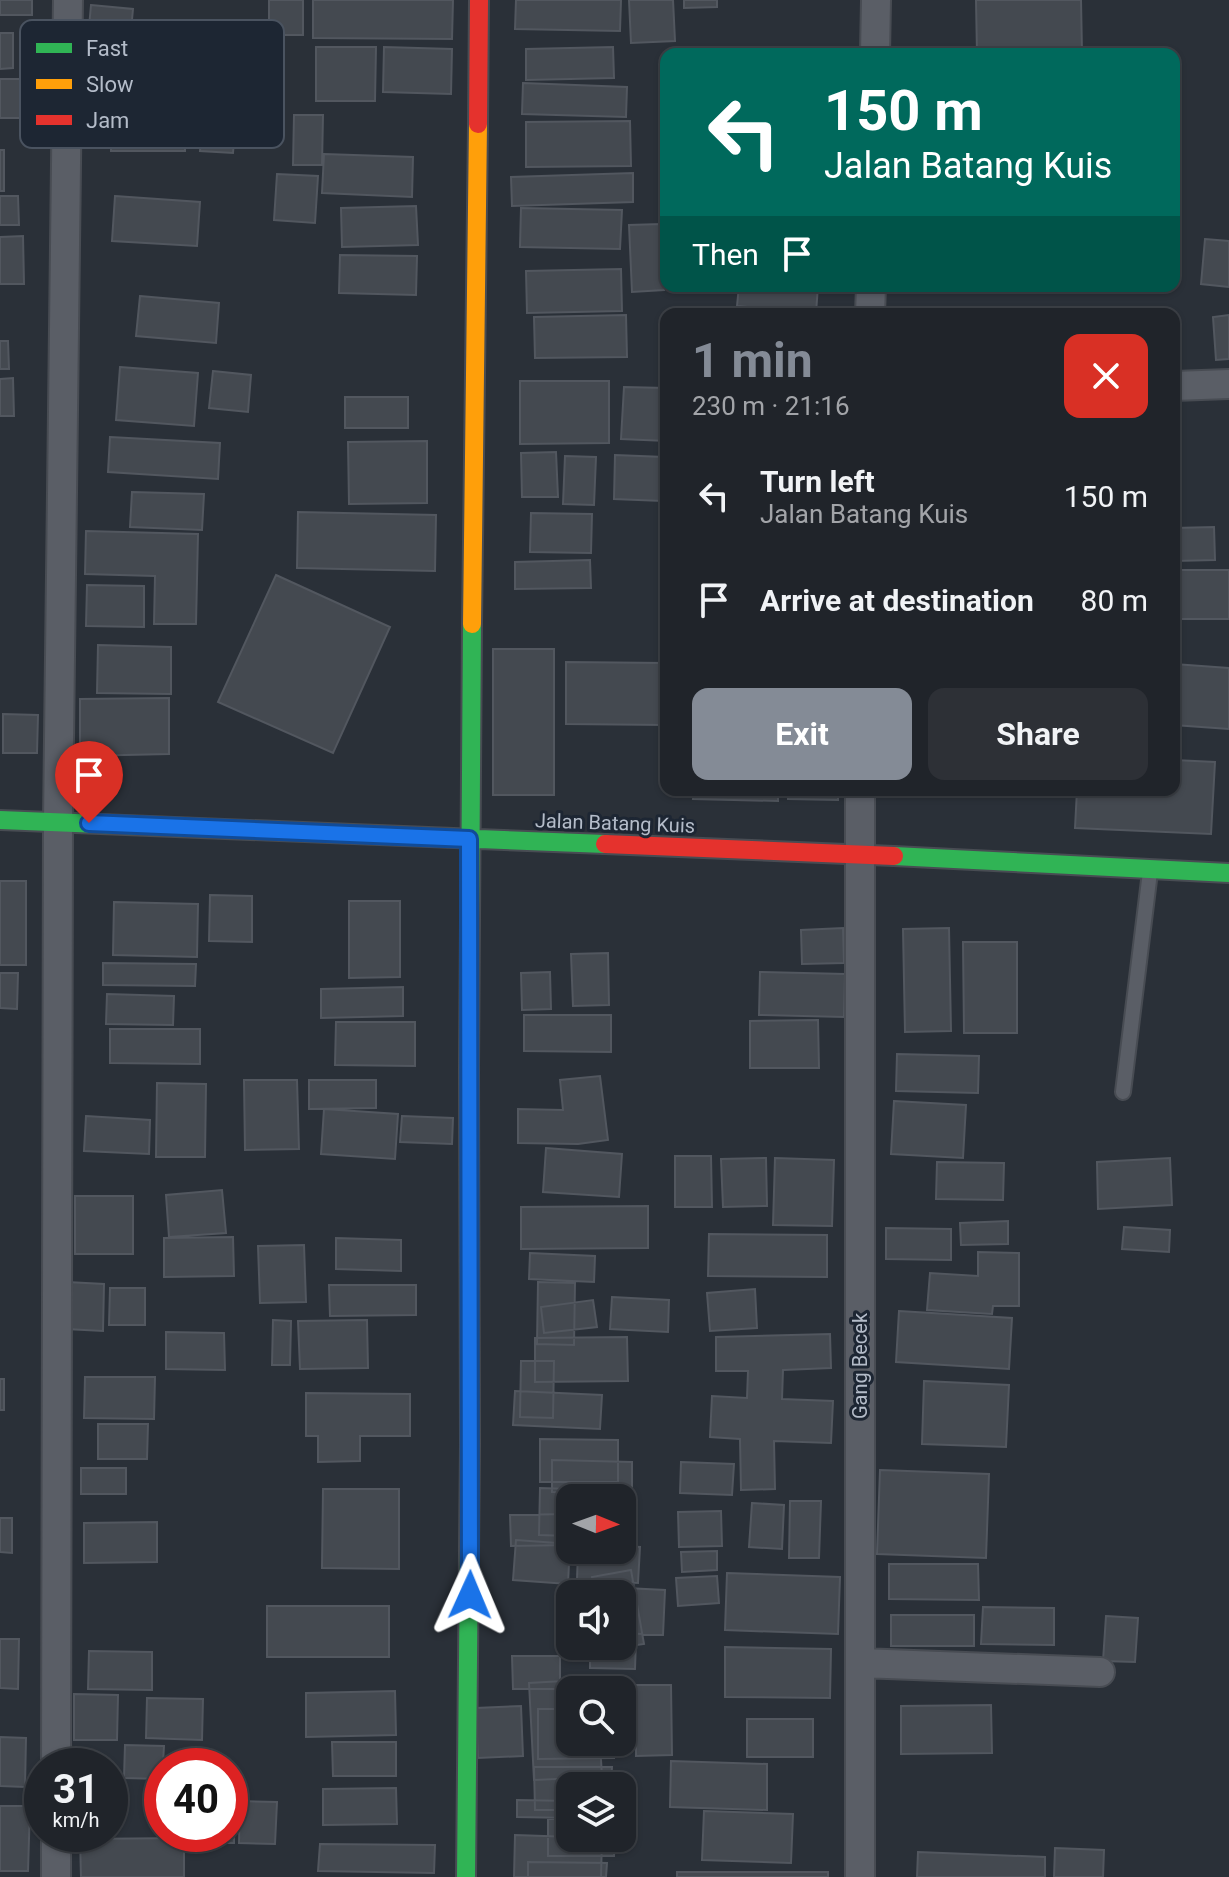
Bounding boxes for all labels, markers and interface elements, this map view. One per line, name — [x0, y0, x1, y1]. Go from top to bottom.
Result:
legend — [20, 20, 284, 148]
text: Fast — [86, 36, 128, 61]
text: Slow — [86, 72, 134, 97]
text: 150 m — [824, 78, 983, 144]
icon: left — [692, 80, 796, 184]
text: Jam — [86, 108, 129, 133]
text: Jalan Batang Kuis — [824, 145, 1112, 187]
icon: arrive — [775, 232, 819, 276]
text: Then — [692, 237, 759, 272]
text: 1 min — [692, 332, 813, 389]
button: close — [1064, 334, 1148, 418]
text: 230 m · 21:16 — [692, 391, 850, 421]
text: Turn left — [760, 464, 875, 499]
icon: left — [692, 474, 736, 518]
text: 150 m — [1064, 479, 1148, 514]
text: Jalan Batang Kuis — [760, 499, 968, 529]
icon: arrive — [692, 578, 736, 622]
text: Arrive at destination — [760, 583, 1034, 618]
text: 80 m — [1081, 583, 1148, 618]
button: Exit — [692, 688, 912, 780]
button: Share — [928, 688, 1148, 780]
pin — [55, 741, 123, 823]
icon: arrive — [67, 753, 111, 797]
street label: Jalan Batang Kuis — [535, 808, 695, 838]
street label: Gang Becek — [848, 1312, 872, 1419]
north arrow — [556, 1484, 636, 1564]
map controls — [556, 1484, 636, 1852]
position arrow — [428, 1553, 512, 1637]
button: sound — [556, 1580, 636, 1660]
button: search — [556, 1676, 636, 1756]
speed limit sign: 40 — [144, 1748, 248, 1852]
text: 31 — [53, 1766, 99, 1813]
button: layers — [556, 1772, 636, 1852]
text: km/h — [53, 1808, 99, 1832]

